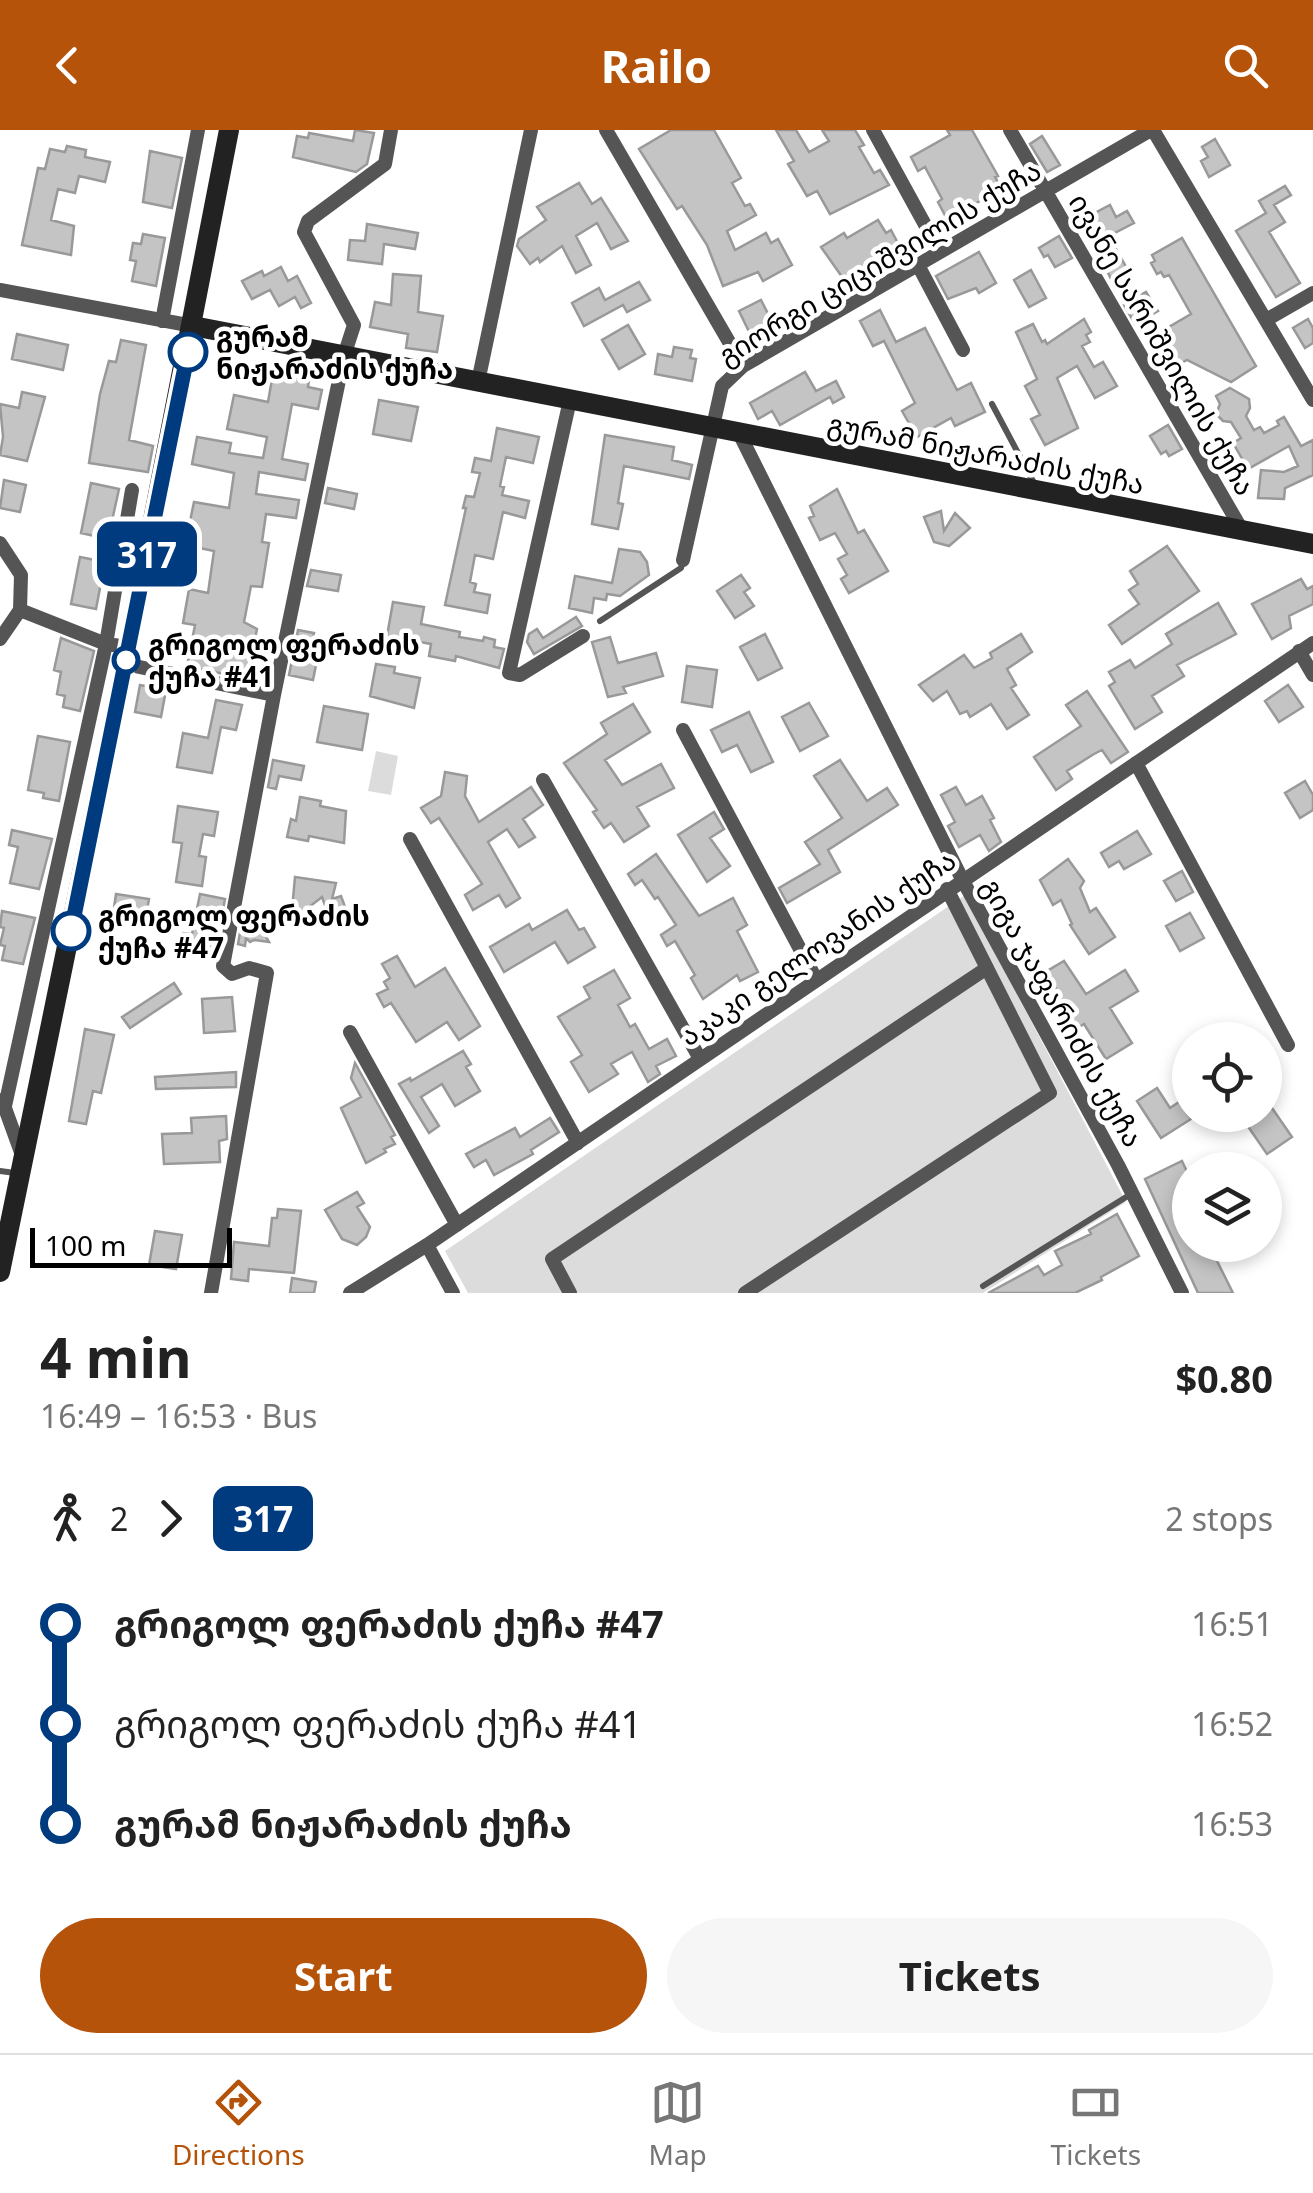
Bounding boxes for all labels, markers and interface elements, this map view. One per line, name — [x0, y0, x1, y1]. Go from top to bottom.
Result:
text: Railo — [601, 35, 712, 96]
icon: back — [40, 38, 95, 93]
icon: search — [1218, 38, 1273, 93]
street label: გიორგი ციციშვილის ქუჩა — [711, 150, 1047, 374]
street label: ივანე სარიშვილის ქუჩა — [1061, 186, 1265, 502]
place label: გურამ ნიჟარაძის ქუჩა — [216, 317, 453, 387]
marker: გურამ ნიჟარაძის ქუჩა — [169, 333, 207, 371]
street label: გურამ ნიჟარაძის ქუჩა — [824, 404, 1148, 502]
line badge: 317 — [90, 522, 204, 586]
text: 317 — [117, 531, 177, 578]
place label: გრიგოლ ფერაძის ქუჩა #41 — [148, 625, 420, 695]
marker: გრიგოლ ფერაძის ქუჩა #41 — [113, 647, 139, 673]
street label: აკაკი გელოვანის ქუჩა — [671, 840, 963, 1054]
street label: გიგა ჯაფარიძის ქუჩა — [973, 871, 1153, 1153]
place label: გრიგოლ ფერაძის ქუჩა #47 — [98, 896, 370, 966]
marker: გრიგოლ ფერაძის ქუჩა #47 — [52, 912, 90, 950]
map controls — [1172, 1022, 1282, 1262]
button: locate — [1172, 1022, 1282, 1132]
button: layers — [1172, 1152, 1282, 1262]
scale bar — [30, 1223, 232, 1268]
text: 100 m — [45, 1226, 127, 1264]
text: 4 min — [40, 1319, 192, 1394]
text: $0.80 — [1175, 1352, 1273, 1404]
text: 16:49 – 16:53 · Bus — [40, 1394, 317, 1437]
icon: walk — [40, 1491, 95, 1546]
icon: forward — [143, 1491, 198, 1546]
text: 317 — [233, 1495, 293, 1542]
text: 2 — [110, 1497, 128, 1540]
text: 2 stops — [1165, 1497, 1273, 1540]
text: გრიგოლ ფერაძის ქუჩა #47 — [114, 1597, 664, 1649]
text: 16:51 — [1191, 1602, 1273, 1645]
text: გრიგოლ ფერაძის ქუჩა #41 — [114, 1697, 642, 1749]
text: 16:52 — [1191, 1702, 1273, 1745]
text: გურამ ნიჟარაძის ქუჩა — [114, 1797, 572, 1849]
text: 16:53 — [1191, 1802, 1273, 1845]
button: Start — [40, 1918, 647, 2033]
button: Tickets — [667, 1918, 1273, 2033]
tab: Directions — [172, 2075, 305, 2173]
tab: Map — [649, 2075, 707, 2173]
tab: Tickets — [1051, 2075, 1141, 2173]

